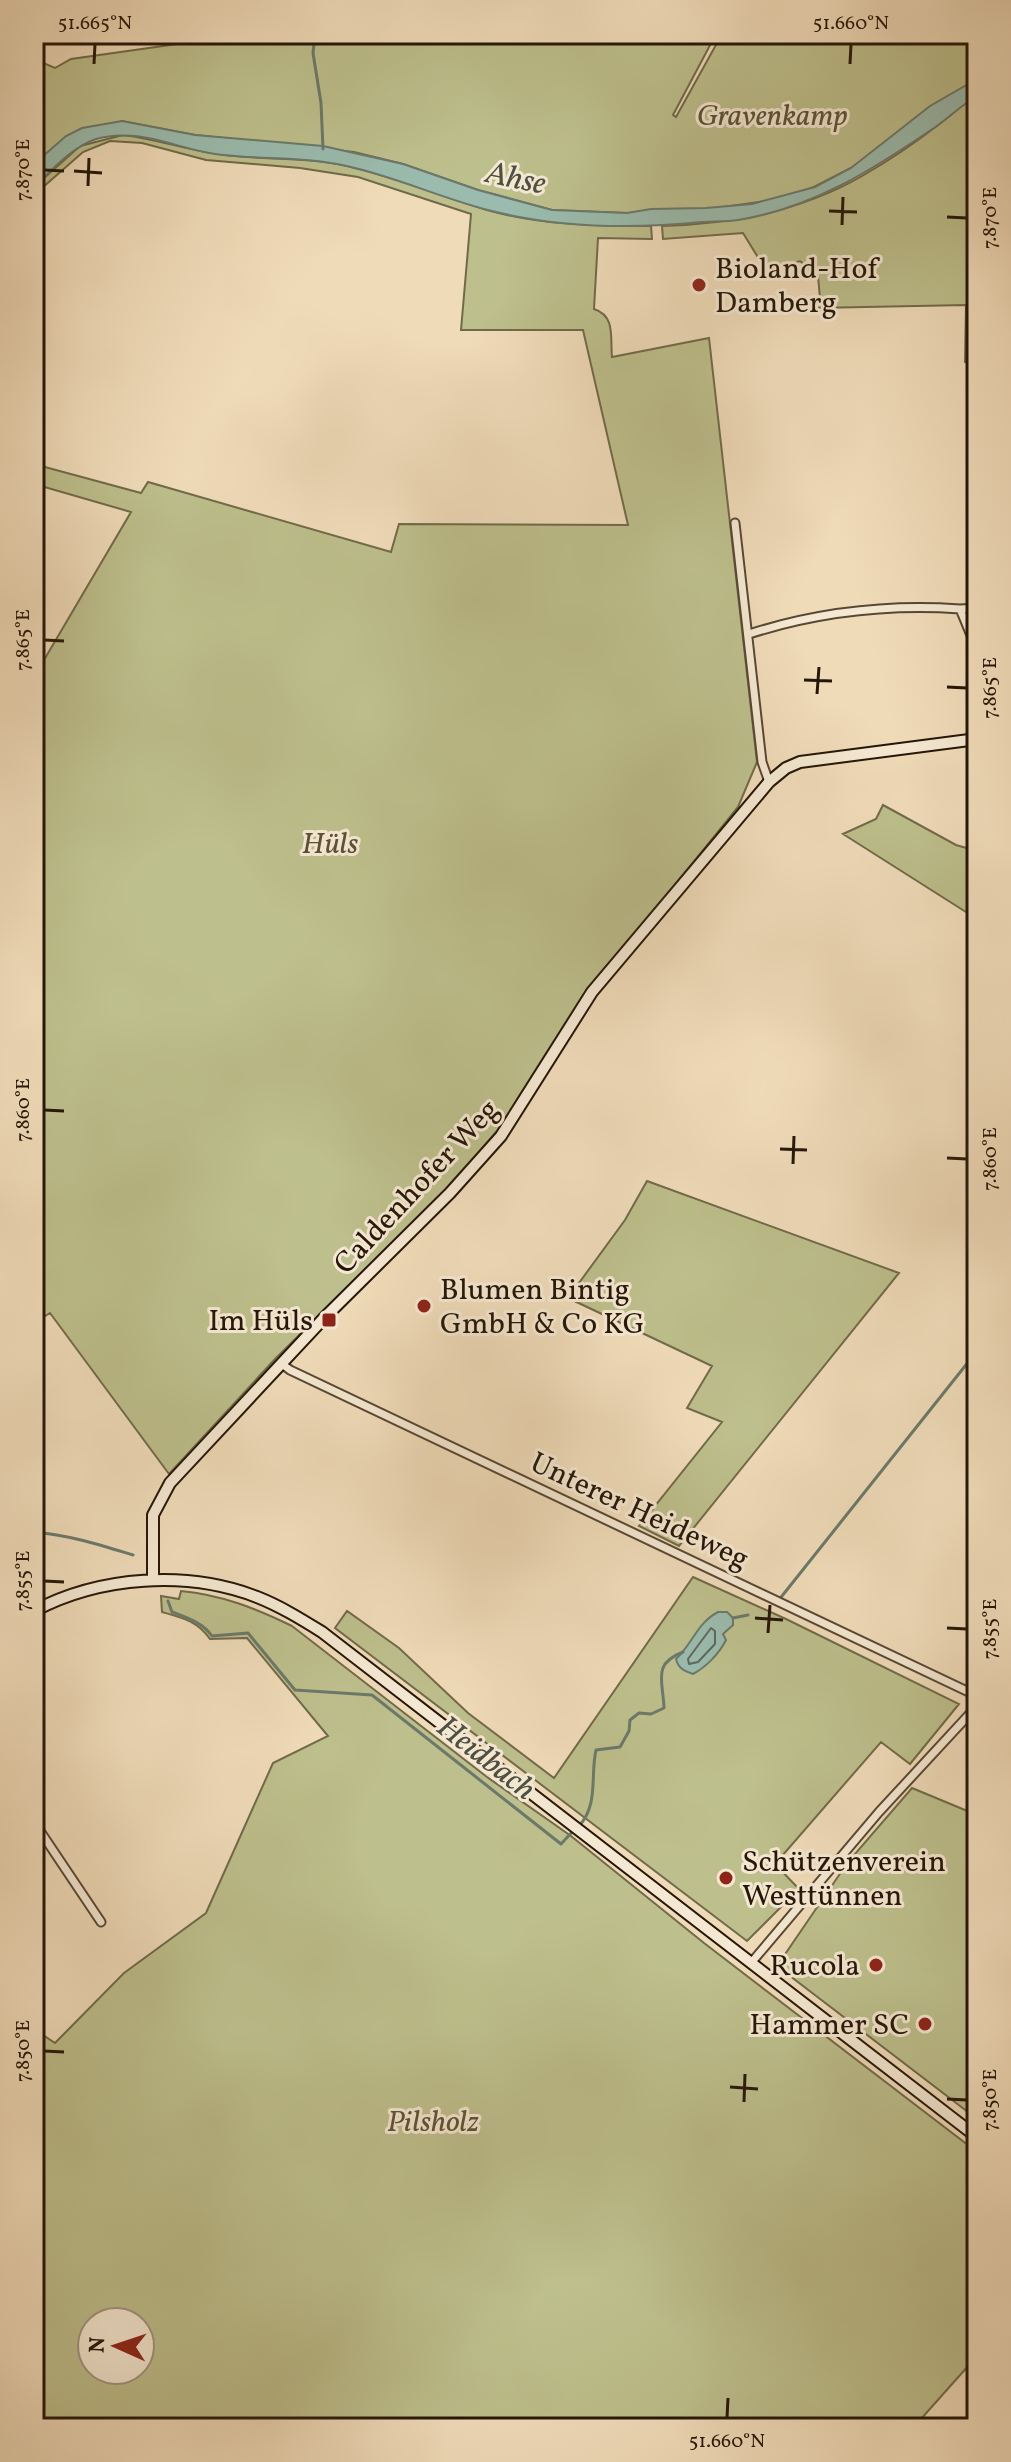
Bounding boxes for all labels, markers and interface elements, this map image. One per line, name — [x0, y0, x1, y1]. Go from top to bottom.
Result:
text: 51.665°N — [58, 10, 132, 38]
text: 51.660°N — [813, 10, 889, 38]
park label: Gravenkamp — [697, 96, 847, 138]
text: 7.870°E — [10, 139, 38, 201]
water label: Ahse — [480, 152, 550, 208]
text: 7.870°E — [977, 187, 1005, 249]
place label: Bioland-Hof Damberg — [715, 249, 880, 325]
marker: Bioland-Hof Damberg — [690, 276, 708, 294]
text: 7.865°E — [10, 609, 38, 671]
text: 7.865°E — [977, 657, 1005, 719]
park label: Hüls — [302, 824, 358, 866]
text: 7.860°E — [10, 1078, 38, 1142]
street label: Caldenhofer Weg — [325, 1090, 510, 1284]
text: 7.860°E — [977, 1127, 1005, 1191]
place label: Blumen Bintig GmbH & Co KG — [440, 1270, 645, 1346]
marker: Blumen Bintig GmbH & Co KG — [415, 1297, 433, 1315]
place label: Im Hüls — [209, 1301, 313, 1343]
marker: Im Hüls — [320, 1311, 338, 1329]
street label: Unterer Heideweg — [523, 1443, 755, 1581]
text: 7.855°E — [10, 1550, 38, 1612]
text: 7.855°E — [977, 1598, 1005, 1660]
water label: Heidbach — [426, 1707, 544, 1812]
place label: Schützenverein Westtünnen — [742, 1842, 946, 1918]
marker: Schützenverein Westtünnen — [717, 1869, 735, 1887]
place label: Rucola — [770, 1946, 860, 1988]
marker: Rucola — [867, 1956, 885, 1974]
place label: Hammer SC — [749, 2005, 909, 2047]
marker: Hammer SC — [916, 2015, 934, 2033]
text: 7.850°E — [10, 2020, 38, 2082]
text: 7.850°E — [977, 2069, 1005, 2131]
park label: Pilsholz — [387, 2102, 479, 2144]
north arrow — [76, 2306, 156, 2386]
text: N — [83, 2336, 114, 2354]
text: 51.660°N — [689, 2428, 765, 2456]

